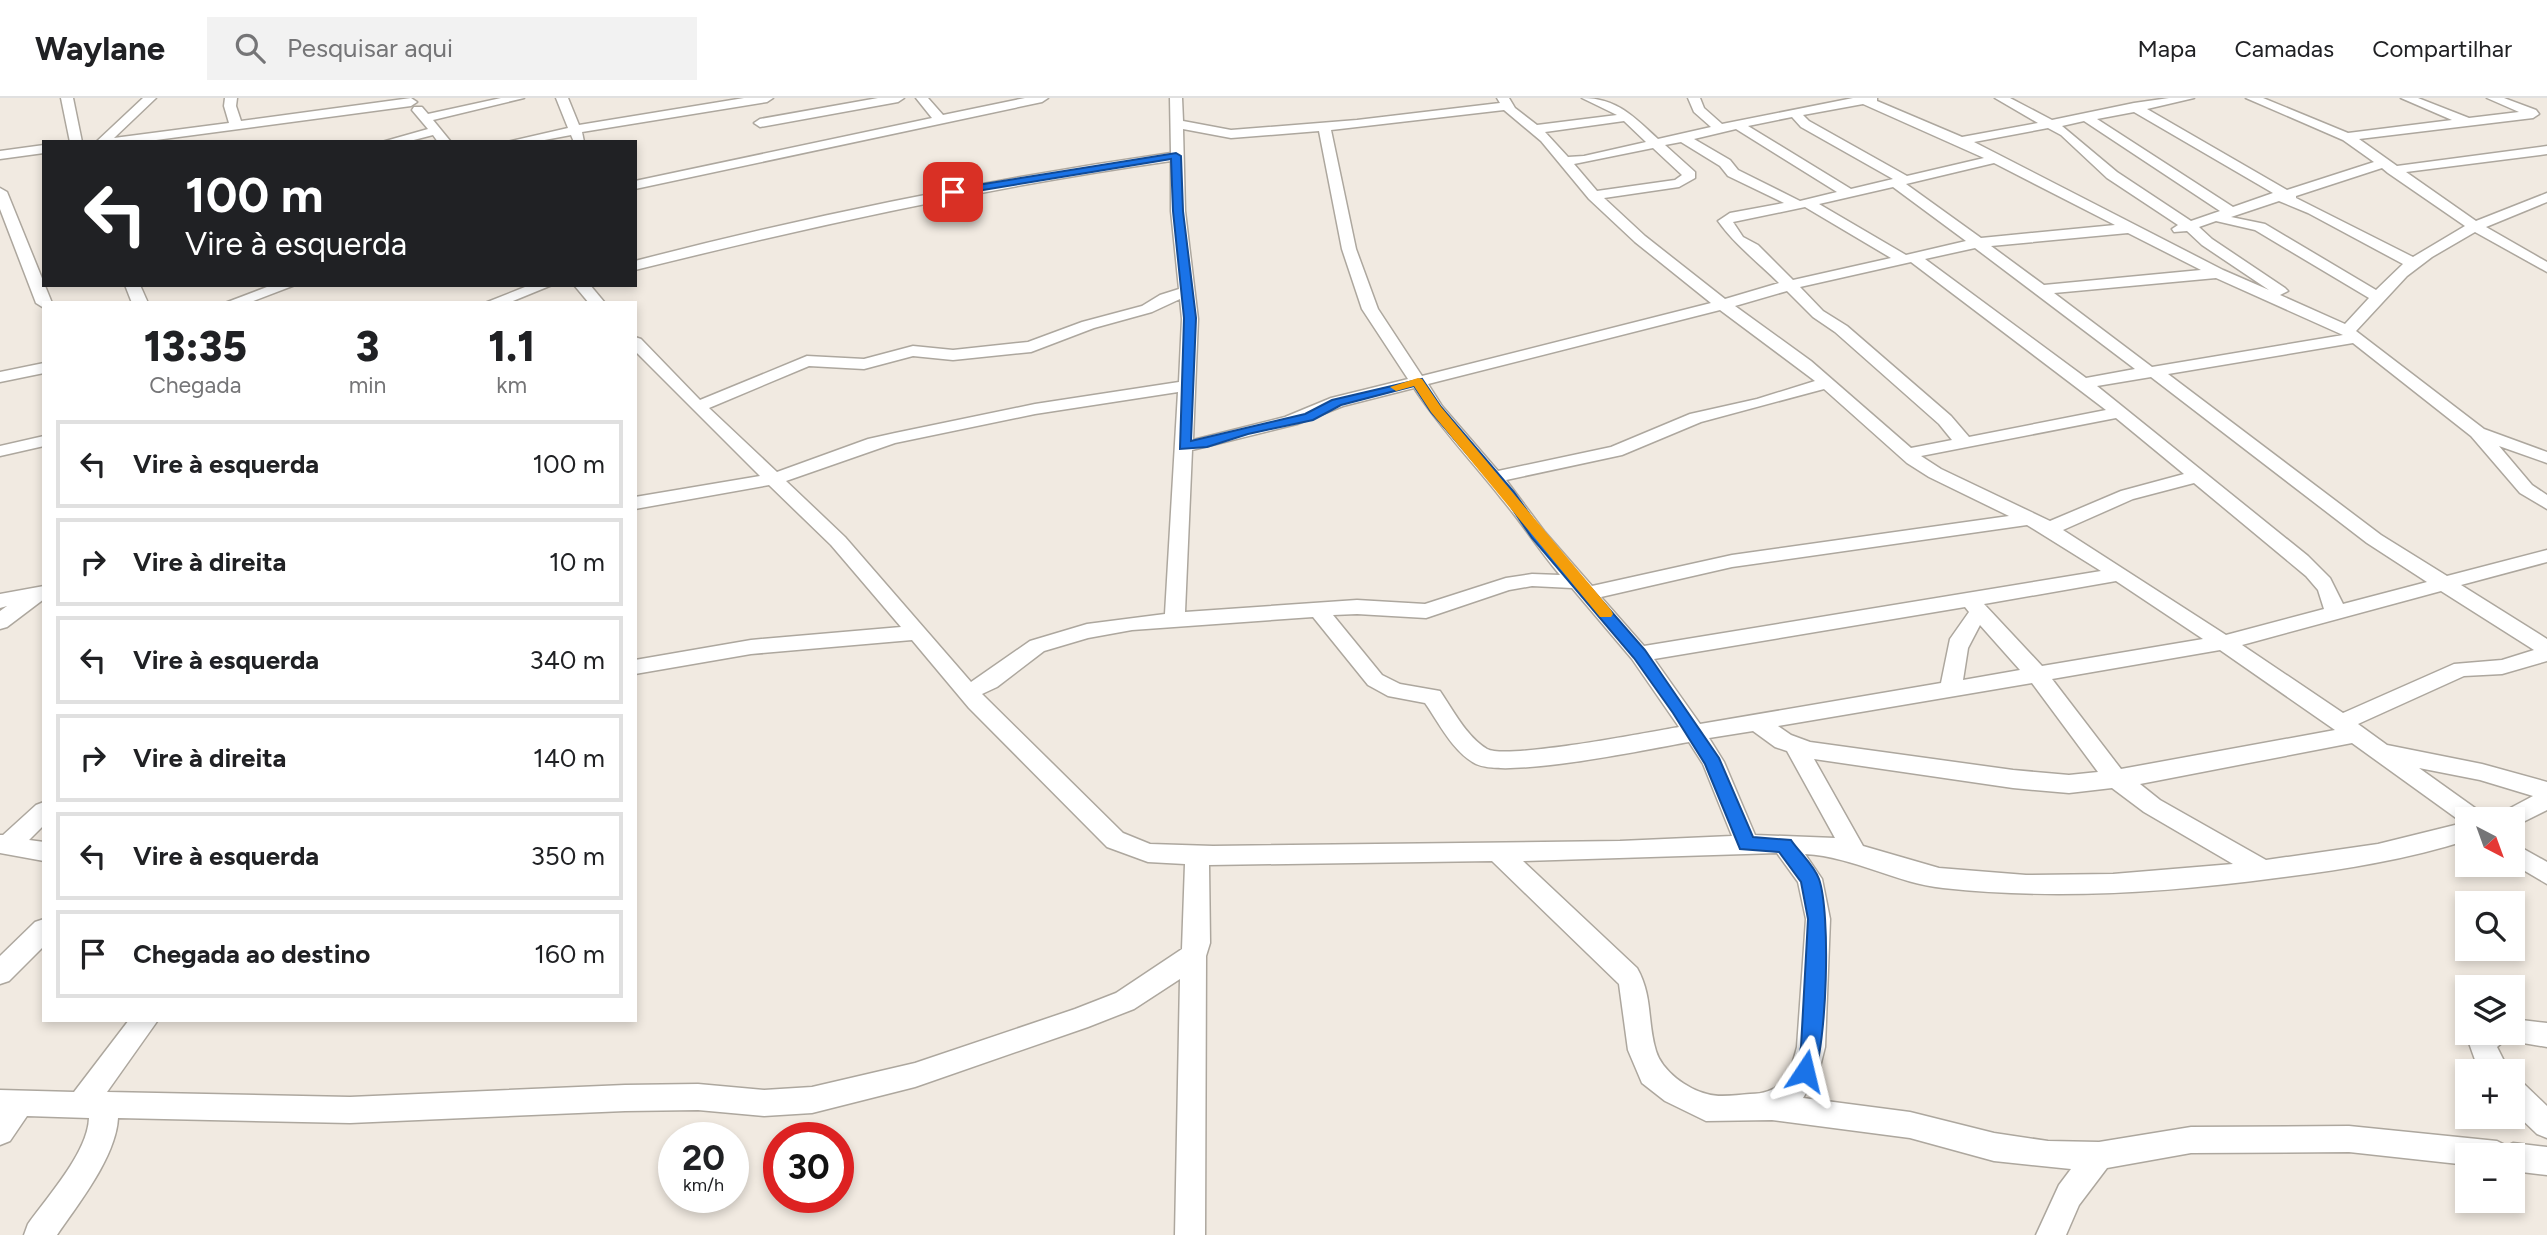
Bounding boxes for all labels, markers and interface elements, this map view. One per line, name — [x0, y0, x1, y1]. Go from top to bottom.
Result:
search box — [207, 17, 697, 80]
text: Waylane — [35, 29, 165, 68]
icon: search — [231, 29, 269, 67]
text: Pesquisar aqui — [287, 32, 453, 64]
text: Mapa — [2137, 34, 2196, 63]
text: Camadas — [2234, 34, 2334, 63]
text: Compartilhar — [2372, 34, 2512, 63]
pin — [923, 162, 983, 222]
text: 100 m — [185, 165, 324, 224]
icon: left — [70, 168, 161, 259]
icon: arrive — [934, 173, 972, 211]
text: Vire à esquerda — [185, 225, 407, 263]
text: 13:35 — [144, 321, 247, 372]
text: 3 — [356, 321, 379, 372]
text: 1.1 — [488, 321, 535, 372]
text: Chegada — [149, 371, 242, 399]
text: min — [349, 371, 386, 399]
text: km — [496, 371, 527, 399]
icon: left — [74, 445, 112, 483]
text: Vire à esquerda — [133, 448, 319, 480]
text: 100 m — [532, 448, 605, 480]
icon: right — [74, 543, 112, 581]
text: Vire à direita — [133, 546, 286, 578]
text: 10 m — [549, 546, 605, 578]
icon: left — [74, 641, 112, 679]
text: Vire à esquerda — [133, 644, 319, 676]
text: 340 m — [529, 644, 605, 676]
icon: right — [74, 739, 112, 777]
text: Vire à direita — [133, 742, 286, 774]
text: 140 m — [533, 742, 605, 774]
north arrow — [2455, 807, 2525, 877]
map controls — [2455, 807, 2525, 1213]
icon: left — [74, 837, 112, 875]
text: Vire à esquerda — [133, 840, 319, 872]
text: 350 m — [531, 840, 605, 872]
button: search — [2455, 891, 2525, 961]
icon: arrive — [74, 935, 112, 973]
text: Chegada ao destino — [133, 938, 370, 970]
text: 160 m — [534, 938, 605, 970]
button: layers — [2455, 975, 2525, 1045]
position arrow — [1768, 1034, 1842, 1108]
button: + — [2455, 1059, 2525, 1129]
speed limit sign: 30 — [763, 1122, 854, 1213]
text: 20 — [682, 1137, 725, 1179]
button: − — [2455, 1143, 2525, 1213]
text: km/h — [683, 1174, 724, 1196]

